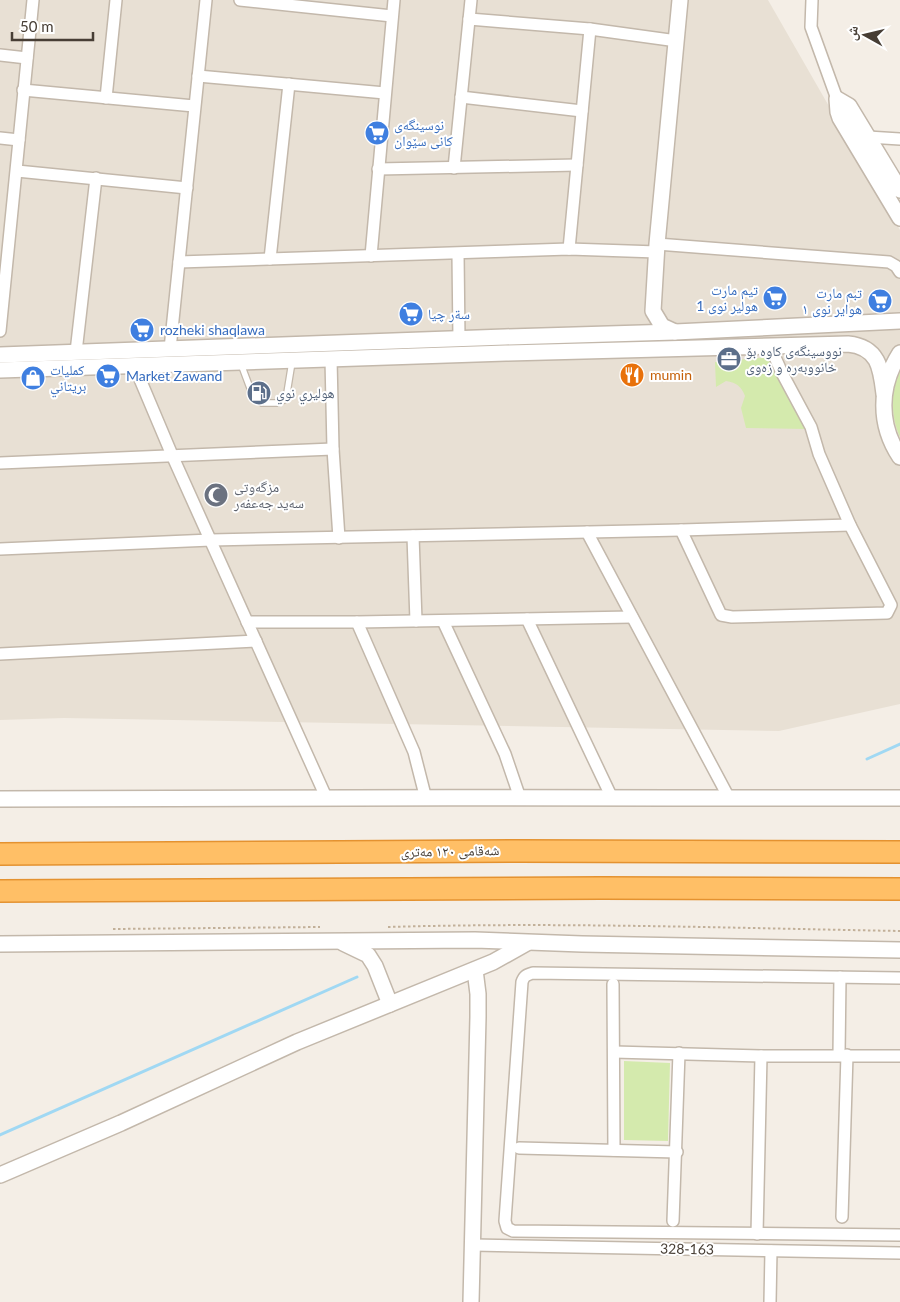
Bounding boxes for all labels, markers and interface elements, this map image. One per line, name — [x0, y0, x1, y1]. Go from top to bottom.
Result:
scale bar — [12, 10, 94, 42]
north arrow — [840, 10, 890, 60]
text: 50 m — [20, 17, 54, 35]
text: ش — [842, 24, 862, 42]
place label: نوسینگەی کانی سێوان — [394, 116, 453, 150]
supermarket icon: نوسینگەی کانی سێوان — [364, 120, 390, 146]
place label: تيم مارت هولير نوى 1 — [696, 281, 758, 315]
place label: تبم مارت هواير نوى ١ — [802, 284, 862, 318]
supermarket icon: تيم مارت هولير نوى 1 — [762, 285, 788, 311]
supermarket icon: تبم مارت هواير نوى ١ — [867, 288, 893, 314]
supermarket icon: سةر چيا — [398, 301, 424, 327]
place label: سةر چيا — [428, 305, 470, 323]
supermarket icon: rozheki shaqlawa — [129, 317, 155, 343]
place label: rozheki shaqlawa — [160, 321, 265, 338]
place label: نووسینگەی کاوە بۆ خانووبەرە و زەوی — [746, 342, 842, 376]
office icon: نووسینگەی کاوە بۆ خانووبەرە و زەوی — [716, 346, 742, 372]
place label: كمليات بريتاني — [50, 361, 87, 398]
restaurant icon: mumin — [619, 362, 645, 388]
supermarket icon: Market Zawand — [95, 363, 121, 389]
shop icon: كمليات بريتاني — [20, 365, 46, 391]
place label: mumin — [650, 366, 692, 383]
place label: Market Zawand — [126, 367, 222, 384]
fuel station icon: هوليري نوي — [246, 380, 272, 406]
place label: هوليري نوي — [276, 384, 335, 405]
place label: مزگەوتی سەید جەعفەر — [233, 478, 304, 512]
mosque icon: مزگەوتی سەید جەعفەر — [203, 482, 229, 508]
street label: شەقامی ١٢٠ مەتری — [400, 841, 500, 861]
street label: 328-163 — [660, 1240, 714, 1257]

